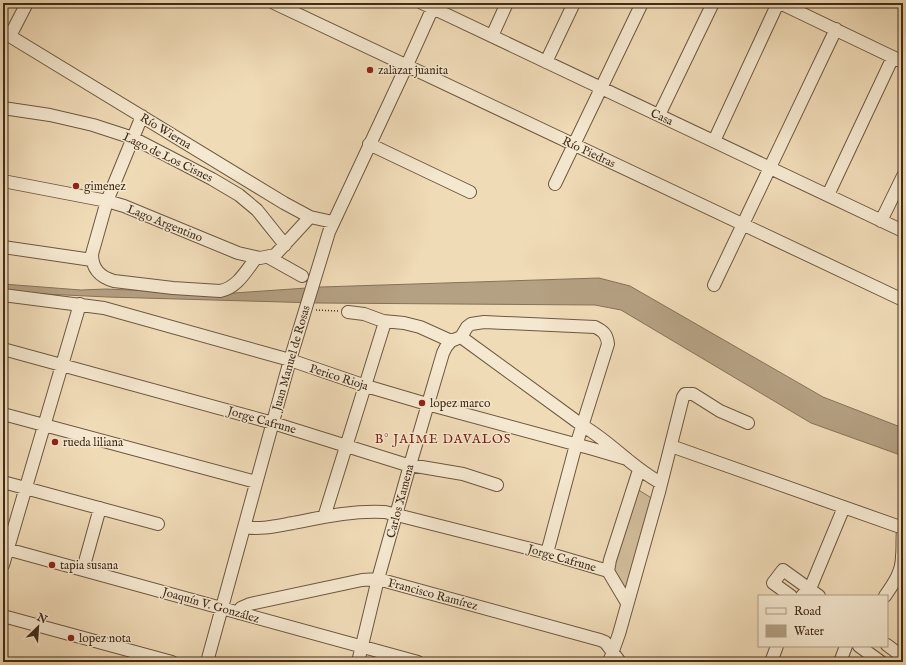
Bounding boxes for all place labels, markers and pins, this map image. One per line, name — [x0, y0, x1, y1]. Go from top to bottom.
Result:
place label: zalazar juanita — [378, 63, 449, 78]
marker: zalazar juanita — [365, 65, 375, 75]
place label: gimenez — [84, 179, 126, 194]
marker: gimenez — [71, 181, 81, 191]
place label: lopez marco — [430, 396, 491, 412]
marker: lopez marco — [417, 398, 427, 408]
place label: rueda liliana — [63, 435, 124, 450]
marker: rueda liliana — [50, 437, 60, 447]
place label: tapia susana — [60, 558, 119, 574]
marker: tapia susana — [47, 560, 57, 570]
place label: lopez nota — [79, 631, 132, 647]
marker: lopez nota — [66, 633, 76, 643]

